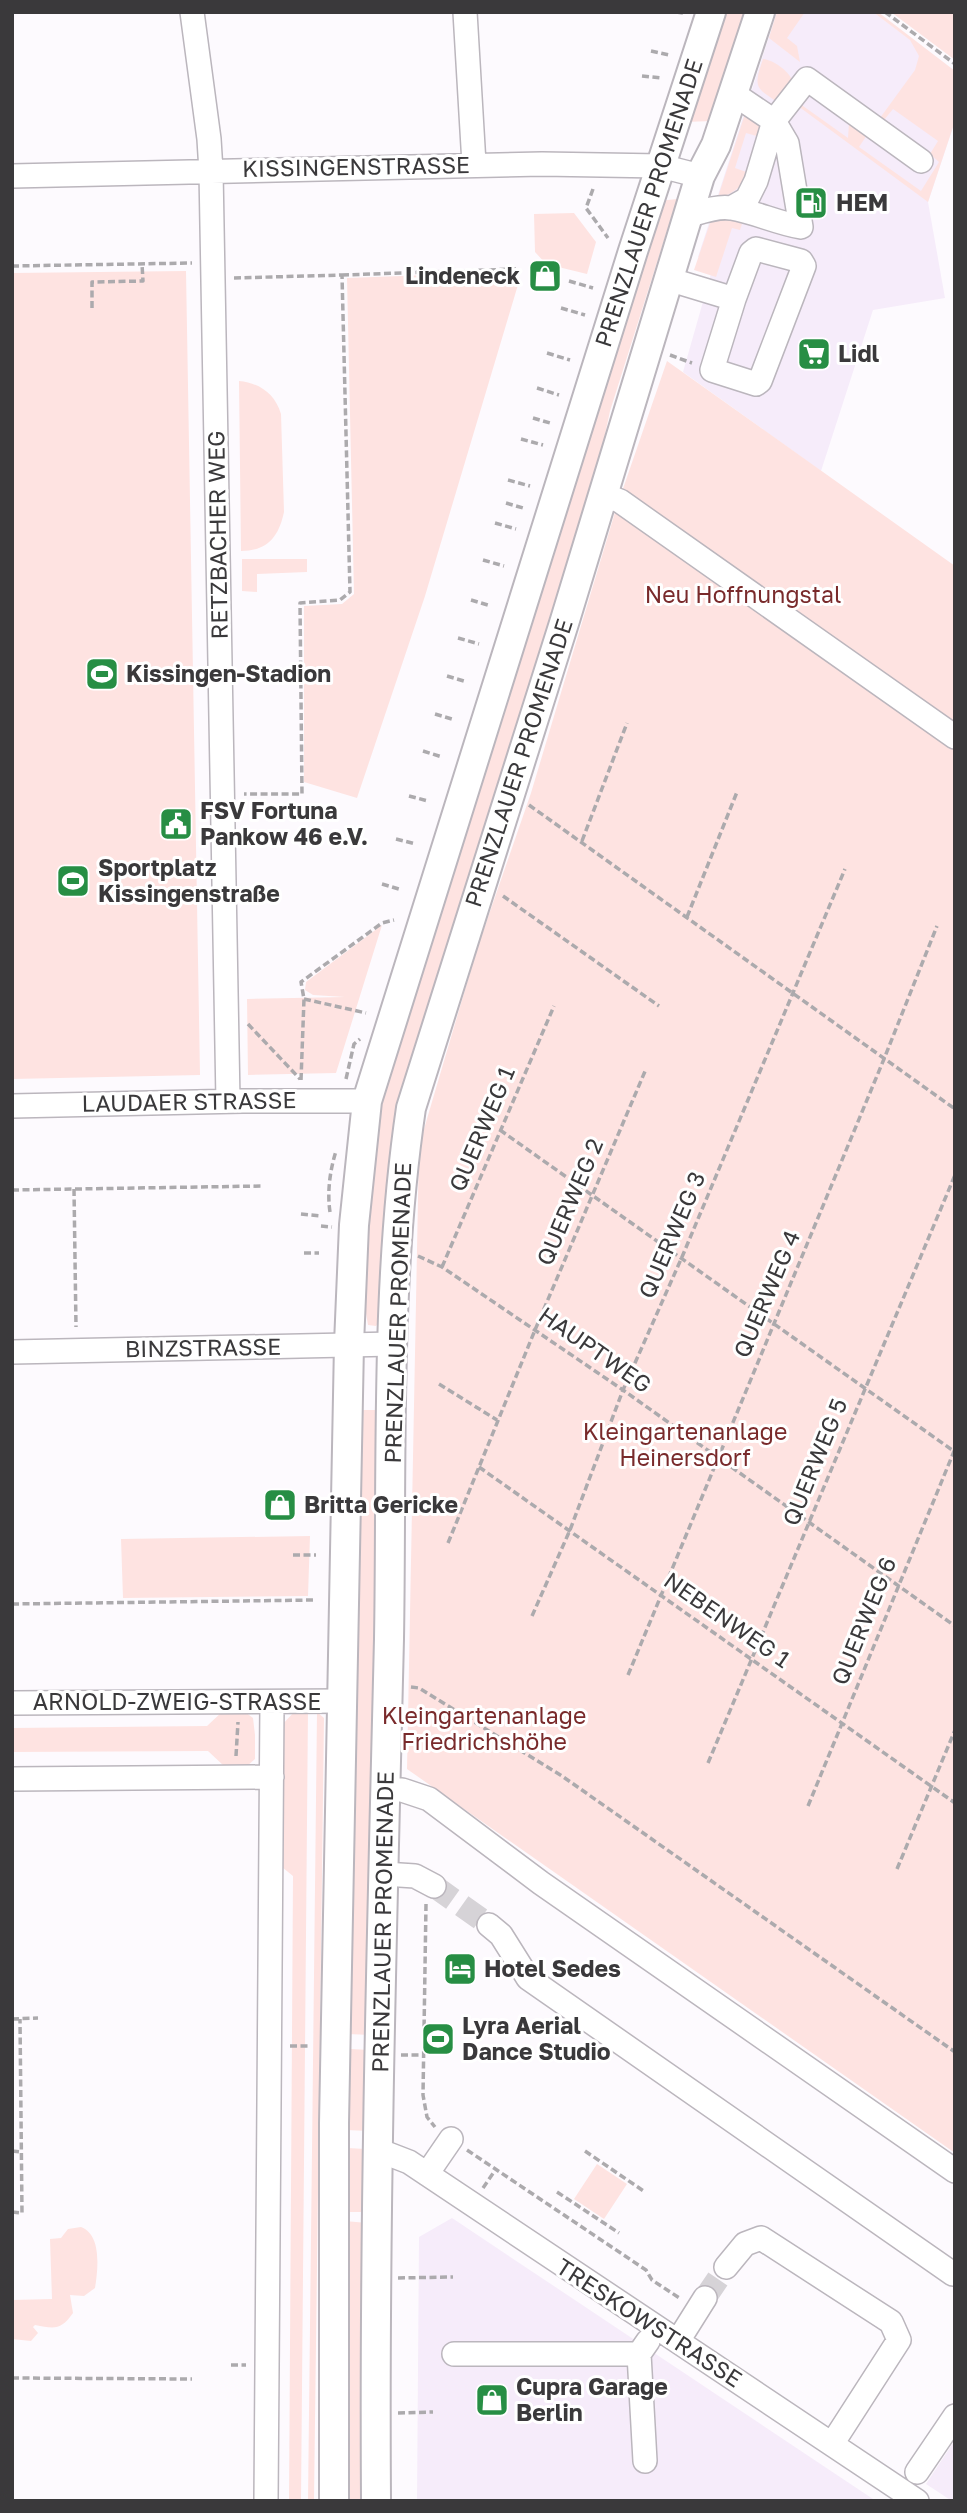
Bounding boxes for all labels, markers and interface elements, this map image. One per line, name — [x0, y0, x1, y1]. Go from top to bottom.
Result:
street label: PRENZLAUER PROMENADE — [588, 55, 708, 350]
street label: KISSINGENSTRASSE — [242, 150, 470, 182]
fuel station icon: HEM — [792, 184, 830, 222]
place label: HEM — [836, 188, 888, 216]
shop icon: Lindeneck — [526, 257, 564, 295]
place label: Lindeneck — [405, 261, 521, 289]
supermarket icon: Lidl — [795, 335, 833, 373]
place label: Lidl — [838, 339, 880, 367]
street label: RETZBACHER WEG — [201, 430, 233, 640]
park label: Neu Hoffnungstal — [645, 580, 841, 608]
street label: PRENZLAUER PROMENADE — [458, 615, 578, 910]
sports icon: Kissingen-Stadion — [83, 655, 121, 693]
place label: Kissingen-Stadion — [126, 659, 331, 687]
place label: FSV Fortuna Pankow 46 e.V. — [200, 796, 368, 850]
public building icon: FSV Fortuna Pankow 46 e.V. — [157, 805, 195, 843]
place label: Sportplatz Kissingenstraße — [98, 853, 280, 907]
sports icon: Sportplatz Kissingenstraße — [54, 862, 92, 900]
street label: QUERWEG 1 — [442, 1062, 520, 1195]
street label: LAUDAER STRASSE — [81, 1085, 297, 1117]
street label: QUERWEG 2 — [530, 1134, 608, 1269]
street label: PRENZLAUER PROMENADE — [378, 1162, 416, 1464]
street label: QUERWEG 3 — [632, 1167, 710, 1302]
street label: QUERWEG 4 — [727, 1226, 805, 1361]
street label: HAUPTWEG — [534, 1300, 657, 1398]
street label: BINZSTRASSE — [125, 1332, 281, 1362]
street label: QUERWEG 5 — [776, 1394, 852, 1529]
park label: Kleingartenanlage Heinersdorf — [583, 1417, 787, 1471]
shop icon: Britta Gericke — [261, 1486, 299, 1524]
place label: Britta Gericke — [304, 1490, 458, 1518]
street label: QUERWEG 6 — [825, 1553, 901, 1689]
street label: NEBENWEG 1 — [659, 1565, 796, 1673]
street label: ARNOLD-ZWEIG-STRASSE — [33, 1687, 321, 1715]
park label: Kleingartenanlage Friedrichshöhe — [382, 1701, 586, 1755]
street label: PRENZLAUER PROMENADE — [365, 1771, 399, 2073]
hotel icon: Hotel Sedes — [441, 1950, 479, 1988]
place label: Hotel Sedes — [484, 1954, 621, 1982]
place label: Lyra Aerial Dance Studio — [462, 2011, 611, 2065]
sports icon: Lyra Aerial Dance Studio — [419, 2020, 457, 2058]
street label: TRESKOWSTRASSE — [551, 2252, 748, 2393]
place label: Cupra Garage Berlin — [516, 2372, 668, 2426]
shop icon: Cupra Garage Berlin — [473, 2381, 511, 2419]

